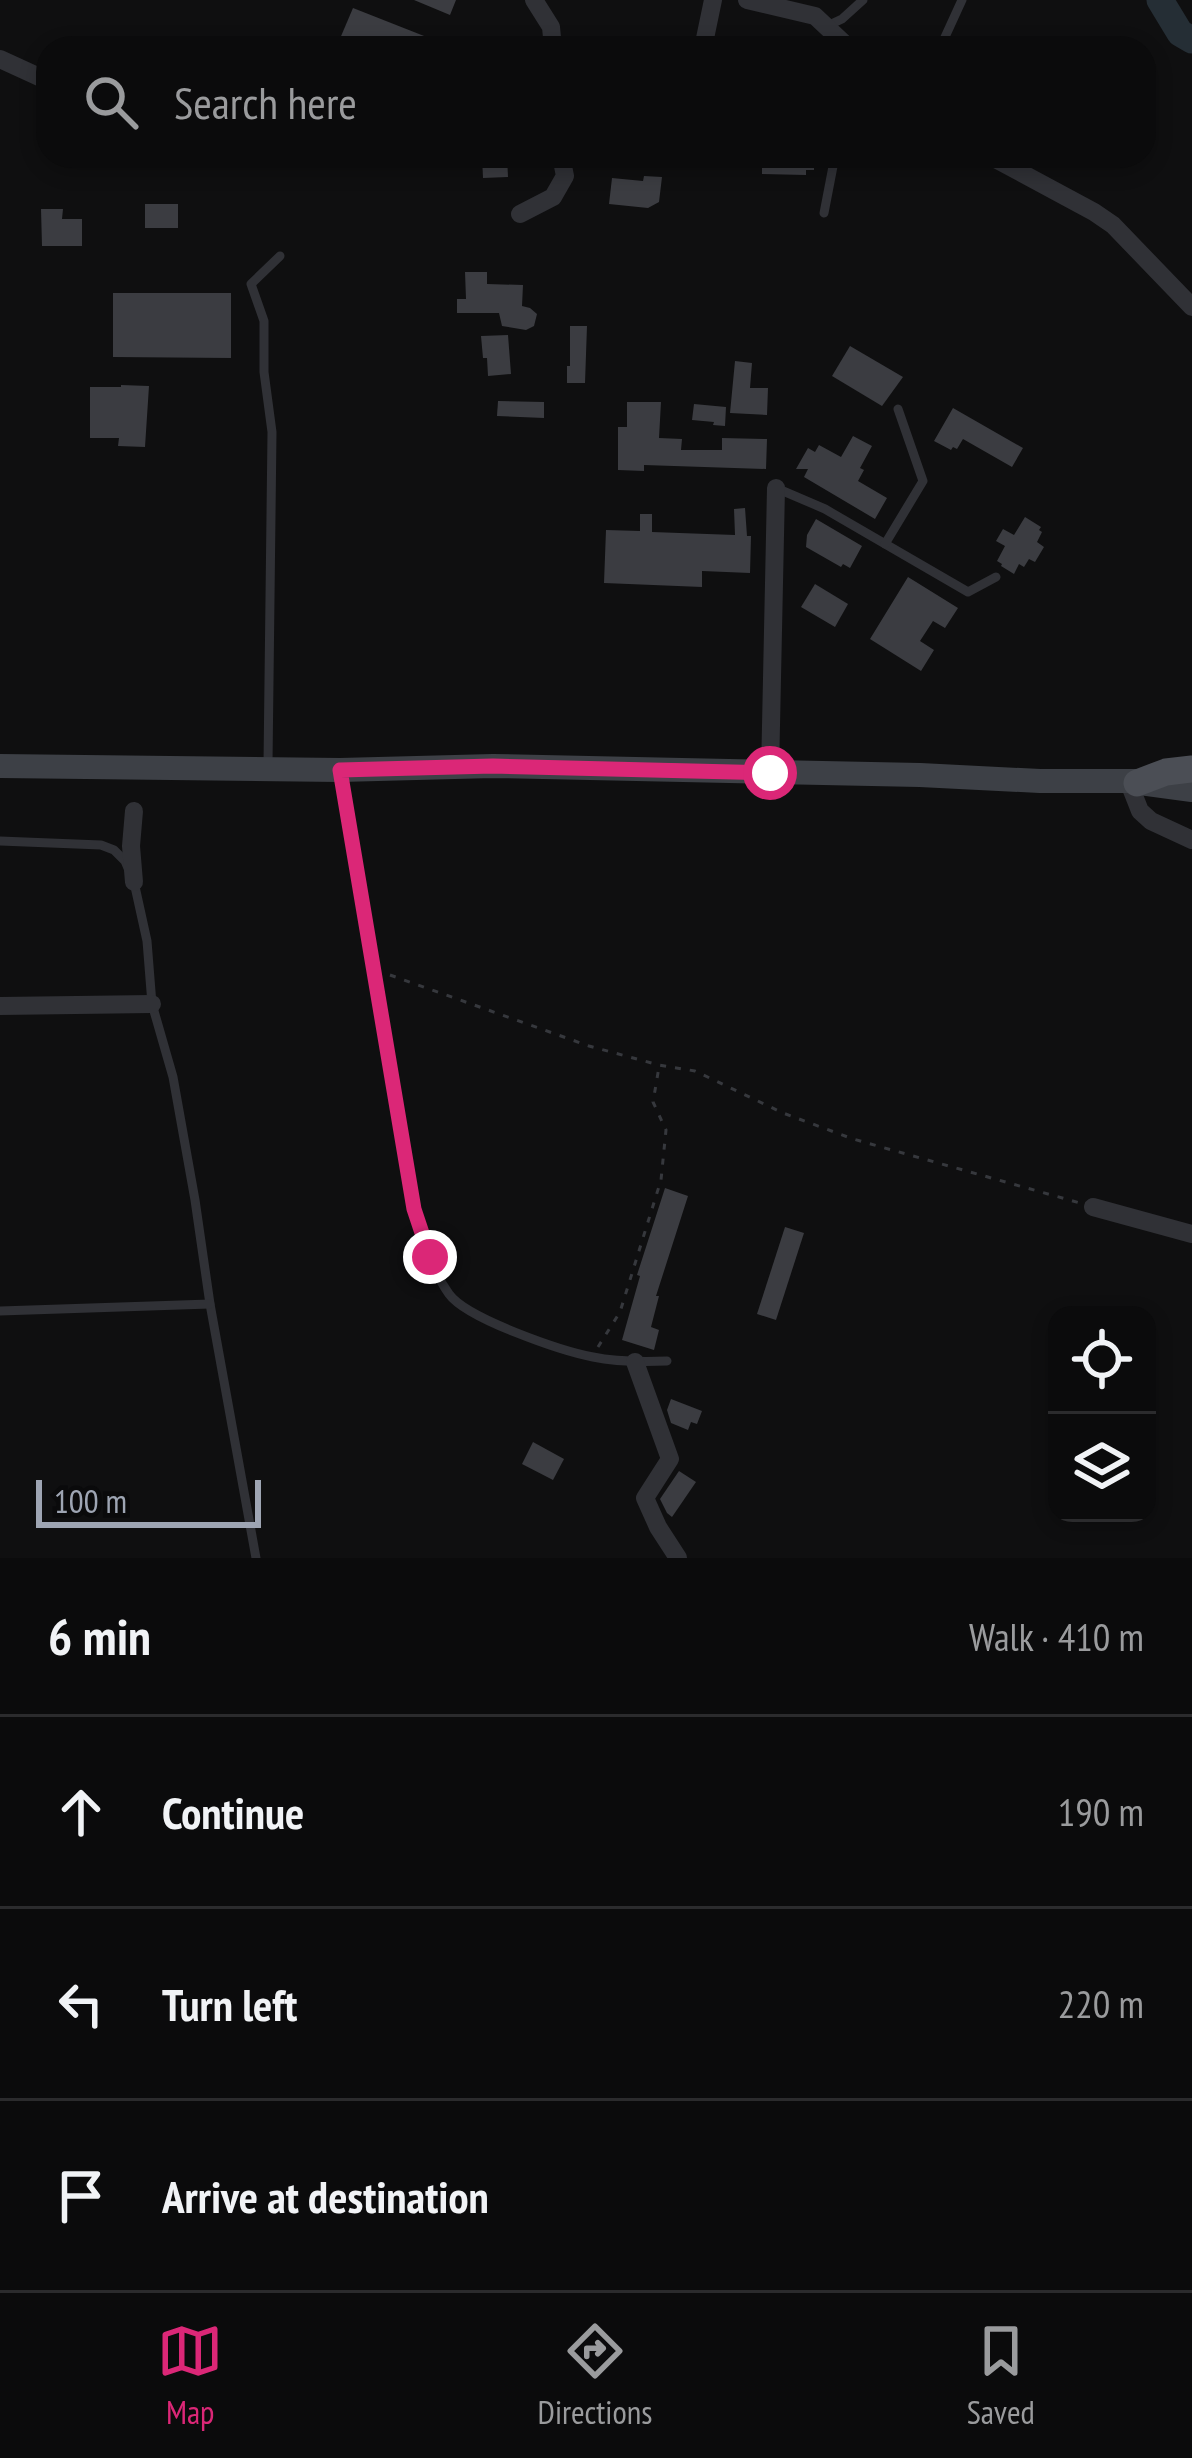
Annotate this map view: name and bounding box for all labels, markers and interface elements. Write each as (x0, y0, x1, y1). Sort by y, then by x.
search box (36, 36, 1156, 168)
icon: search (78, 69, 144, 135)
text: Search here (174, 73, 357, 131)
route start (743, 746, 797, 800)
route end (403, 1230, 457, 1284)
map controls (1048, 1306, 1156, 1522)
button: locate (1048, 1306, 1156, 1414)
button: layers (1048, 1414, 1156, 1522)
scale bar (36, 1474, 261, 1527)
text: 100 m (54, 1479, 127, 1522)
text: 6 min (48, 1603, 151, 1669)
text: Walk · 410 m (969, 1611, 1144, 1662)
icon: ahead (48, 1779, 114, 1845)
text: Continue (162, 1783, 304, 1841)
text: 190 m (1058, 1786, 1144, 1837)
icon: left (48, 1971, 114, 2037)
text: Turn left (162, 1975, 297, 2033)
text: 220 m (1058, 1978, 1144, 2029)
icon: arrive (48, 2163, 114, 2229)
text: Arrive at destination (162, 2167, 489, 2225)
tab: Map (157, 2318, 223, 2433)
tab: Directions (538, 2318, 652, 2433)
tab: Saved (967, 2318, 1035, 2433)

